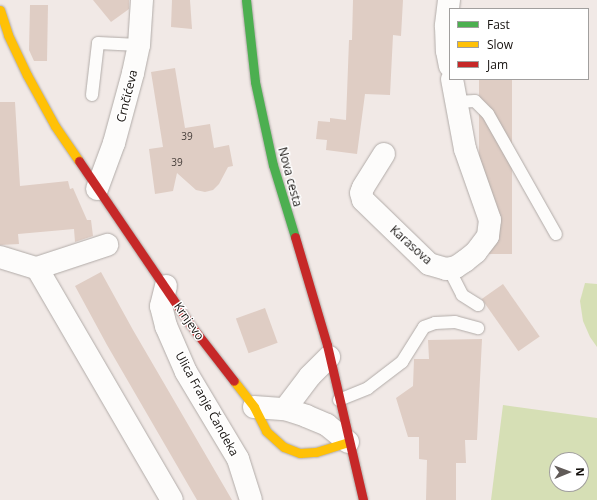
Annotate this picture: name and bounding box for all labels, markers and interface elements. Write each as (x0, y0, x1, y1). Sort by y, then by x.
legend (449, 8, 589, 80)
text: Fast (487, 16, 510, 33)
text: Slow (487, 36, 513, 53)
text: Jam (487, 56, 508, 73)
street label: Crnčićeva (114, 68, 140, 124)
house number: 39 (181, 131, 193, 143)
street label: Nova cesta (275, 146, 305, 208)
house number: 39 (171, 157, 183, 169)
street label: Karasova (387, 223, 435, 267)
street label: Krnjevo (171, 299, 207, 343)
street label: Ulica Franje Čandeka (172, 349, 242, 459)
north arrow (549, 452, 589, 492)
text: N (573, 467, 588, 476)

